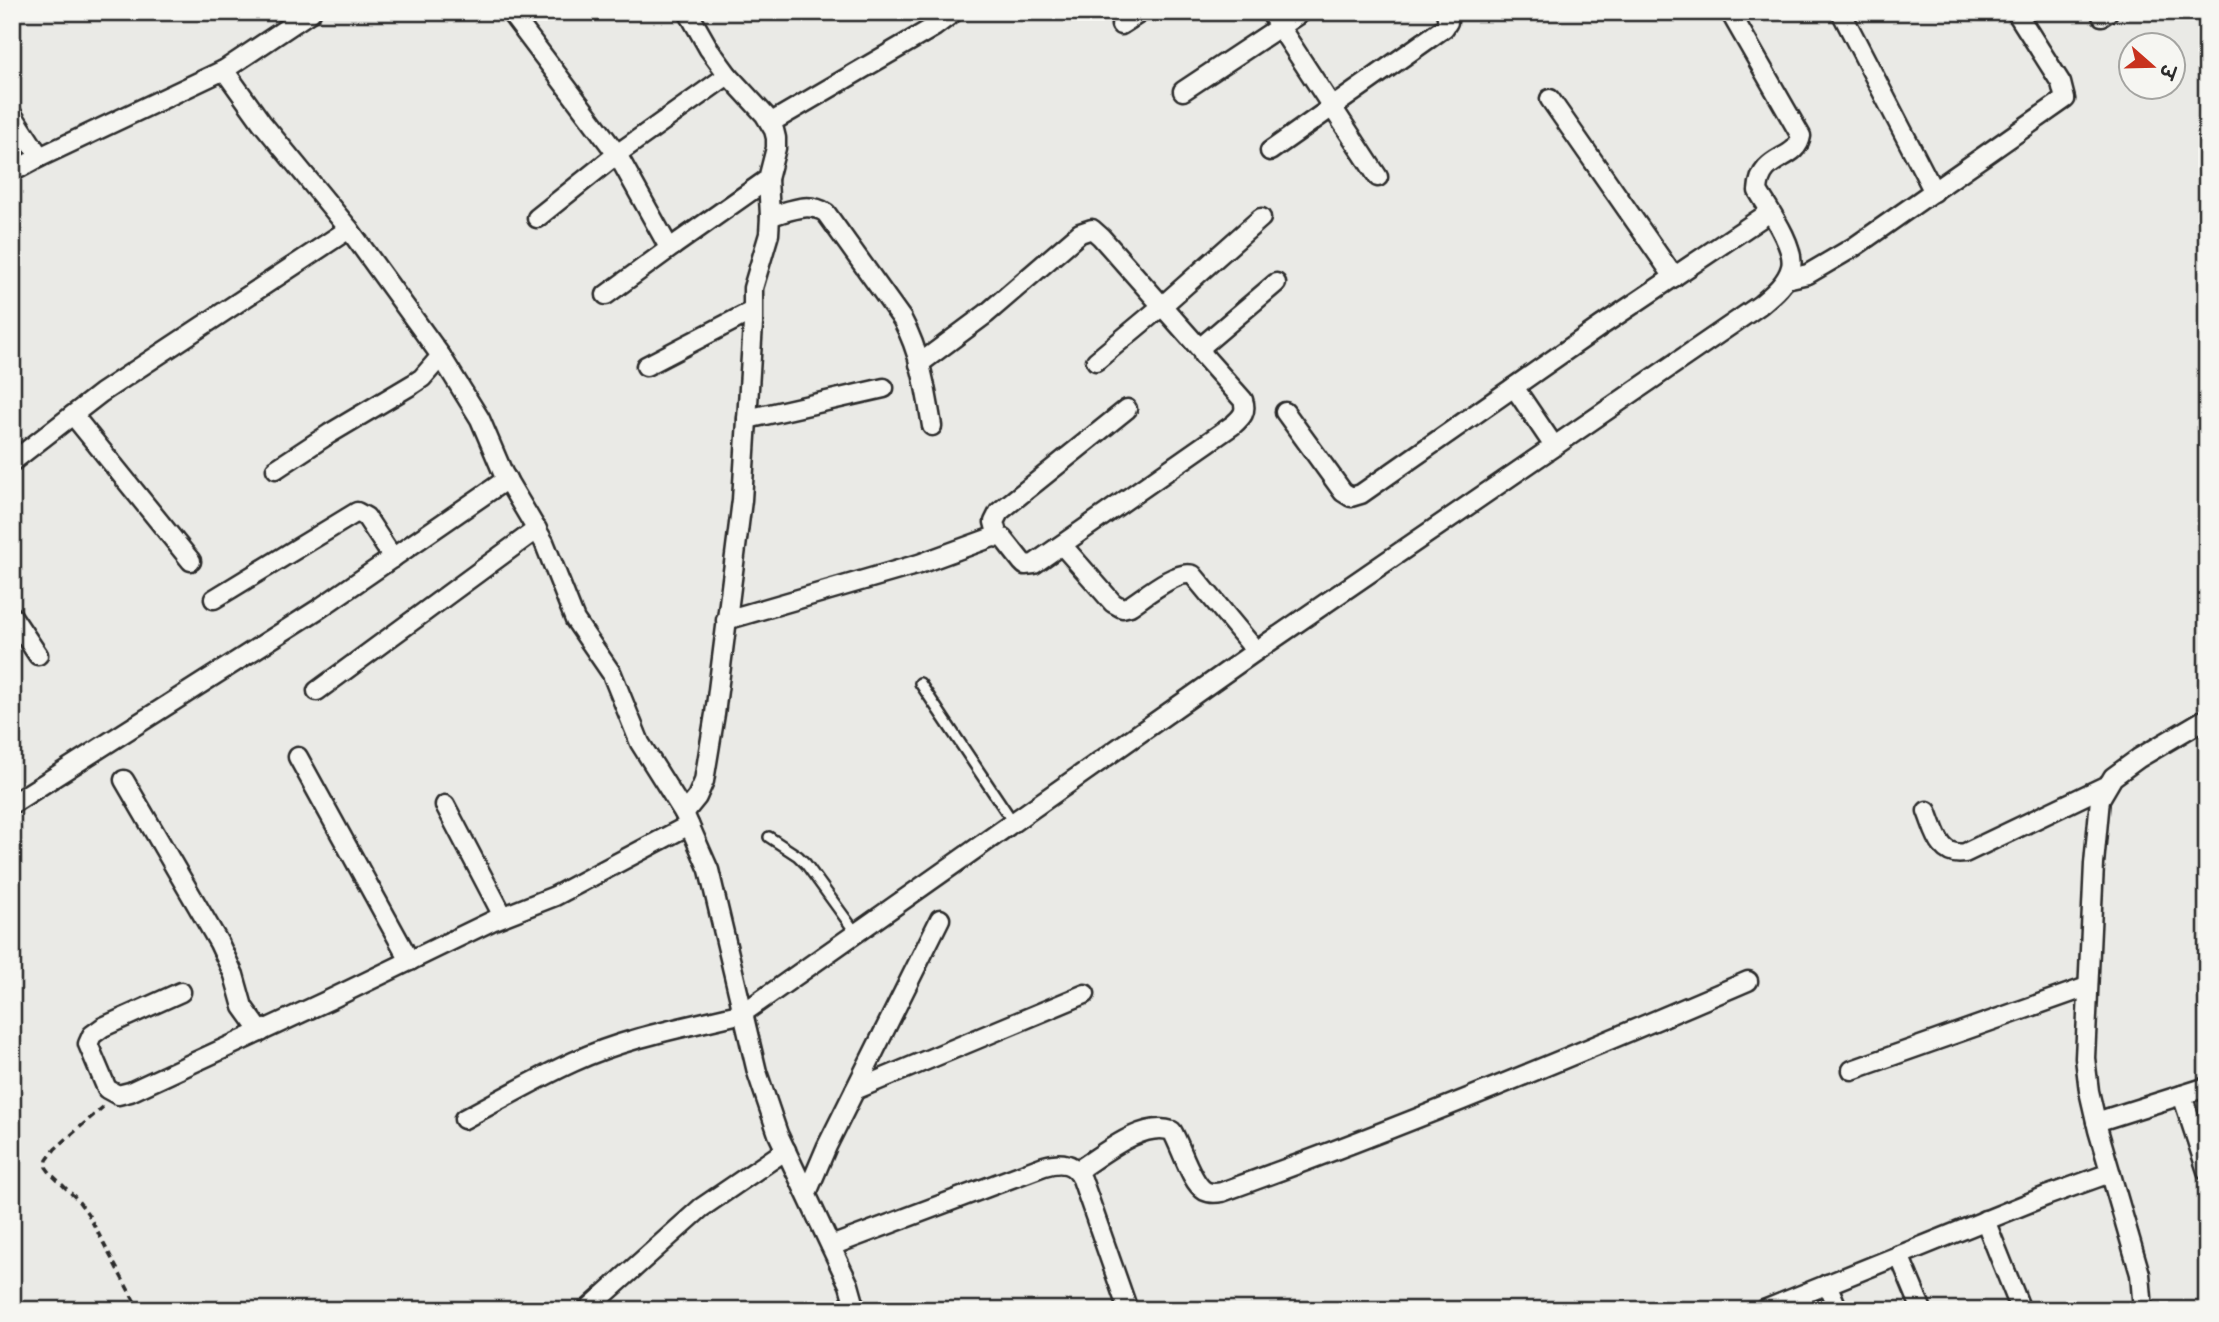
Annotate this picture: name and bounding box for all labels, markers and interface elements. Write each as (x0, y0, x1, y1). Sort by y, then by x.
north arrow (2118, 32, 2188, 102)
text: उ (2152, 59, 2181, 84)

